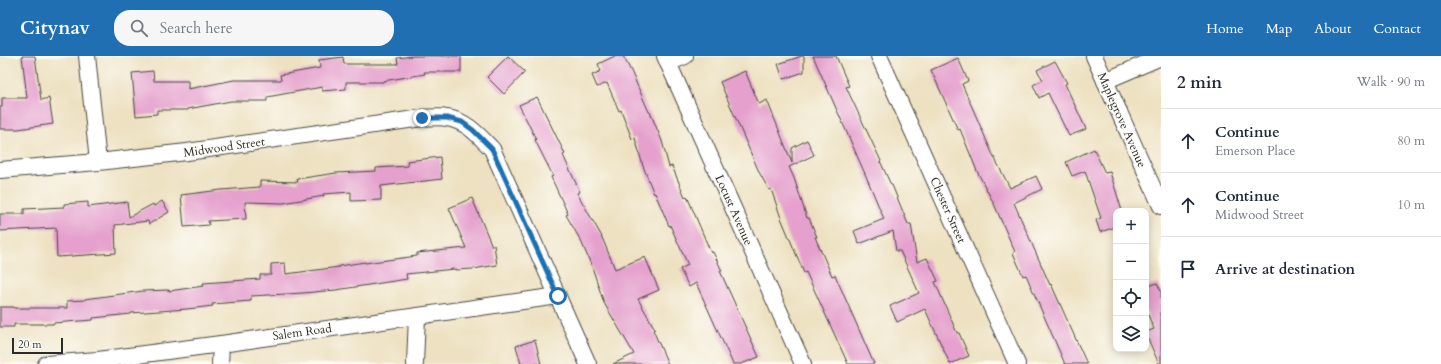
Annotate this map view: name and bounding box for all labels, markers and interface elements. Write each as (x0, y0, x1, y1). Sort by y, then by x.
search box (114, 10, 394, 46)
text: Citynav (20, 15, 90, 41)
icon: search (128, 17, 150, 39)
text: Search here (160, 18, 233, 38)
text: Home (1206, 19, 1244, 38)
text: Map (1266, 19, 1292, 38)
text: About (1314, 19, 1351, 38)
text: Contact (1373, 19, 1421, 38)
street label: Maplegrove Avenue (1094, 70, 1150, 170)
text: 2 min (1177, 71, 1222, 94)
text: Walk · 90 m (1357, 73, 1425, 91)
route end (413, 109, 431, 127)
text: Continue (1215, 122, 1280, 142)
icon: ahead (1177, 130, 1199, 152)
text: 80 m (1397, 132, 1425, 150)
street label: Midwood Street (182, 133, 266, 161)
text: Emerson Place (1215, 142, 1295, 160)
street label: Locust Avenue (711, 172, 757, 248)
street label: Chester Street (926, 174, 970, 246)
text: Continue (1215, 186, 1280, 206)
icon: ahead (1177, 194, 1199, 216)
text: 10 m (1397, 196, 1425, 214)
text: Midwood Street (1215, 206, 1304, 224)
map controls (1113, 208, 1149, 352)
button: + (1113, 208, 1149, 244)
button: − (1113, 244, 1149, 280)
icon: arrive (1177, 258, 1199, 280)
text: Arrive at destination (1215, 259, 1355, 279)
button: locate (1113, 280, 1149, 316)
route start (549, 287, 567, 305)
button: layers (1113, 316, 1149, 352)
street label: Salem Road (271, 320, 333, 344)
scale bar (12, 336, 63, 355)
text: 20 m (18, 337, 42, 352)

